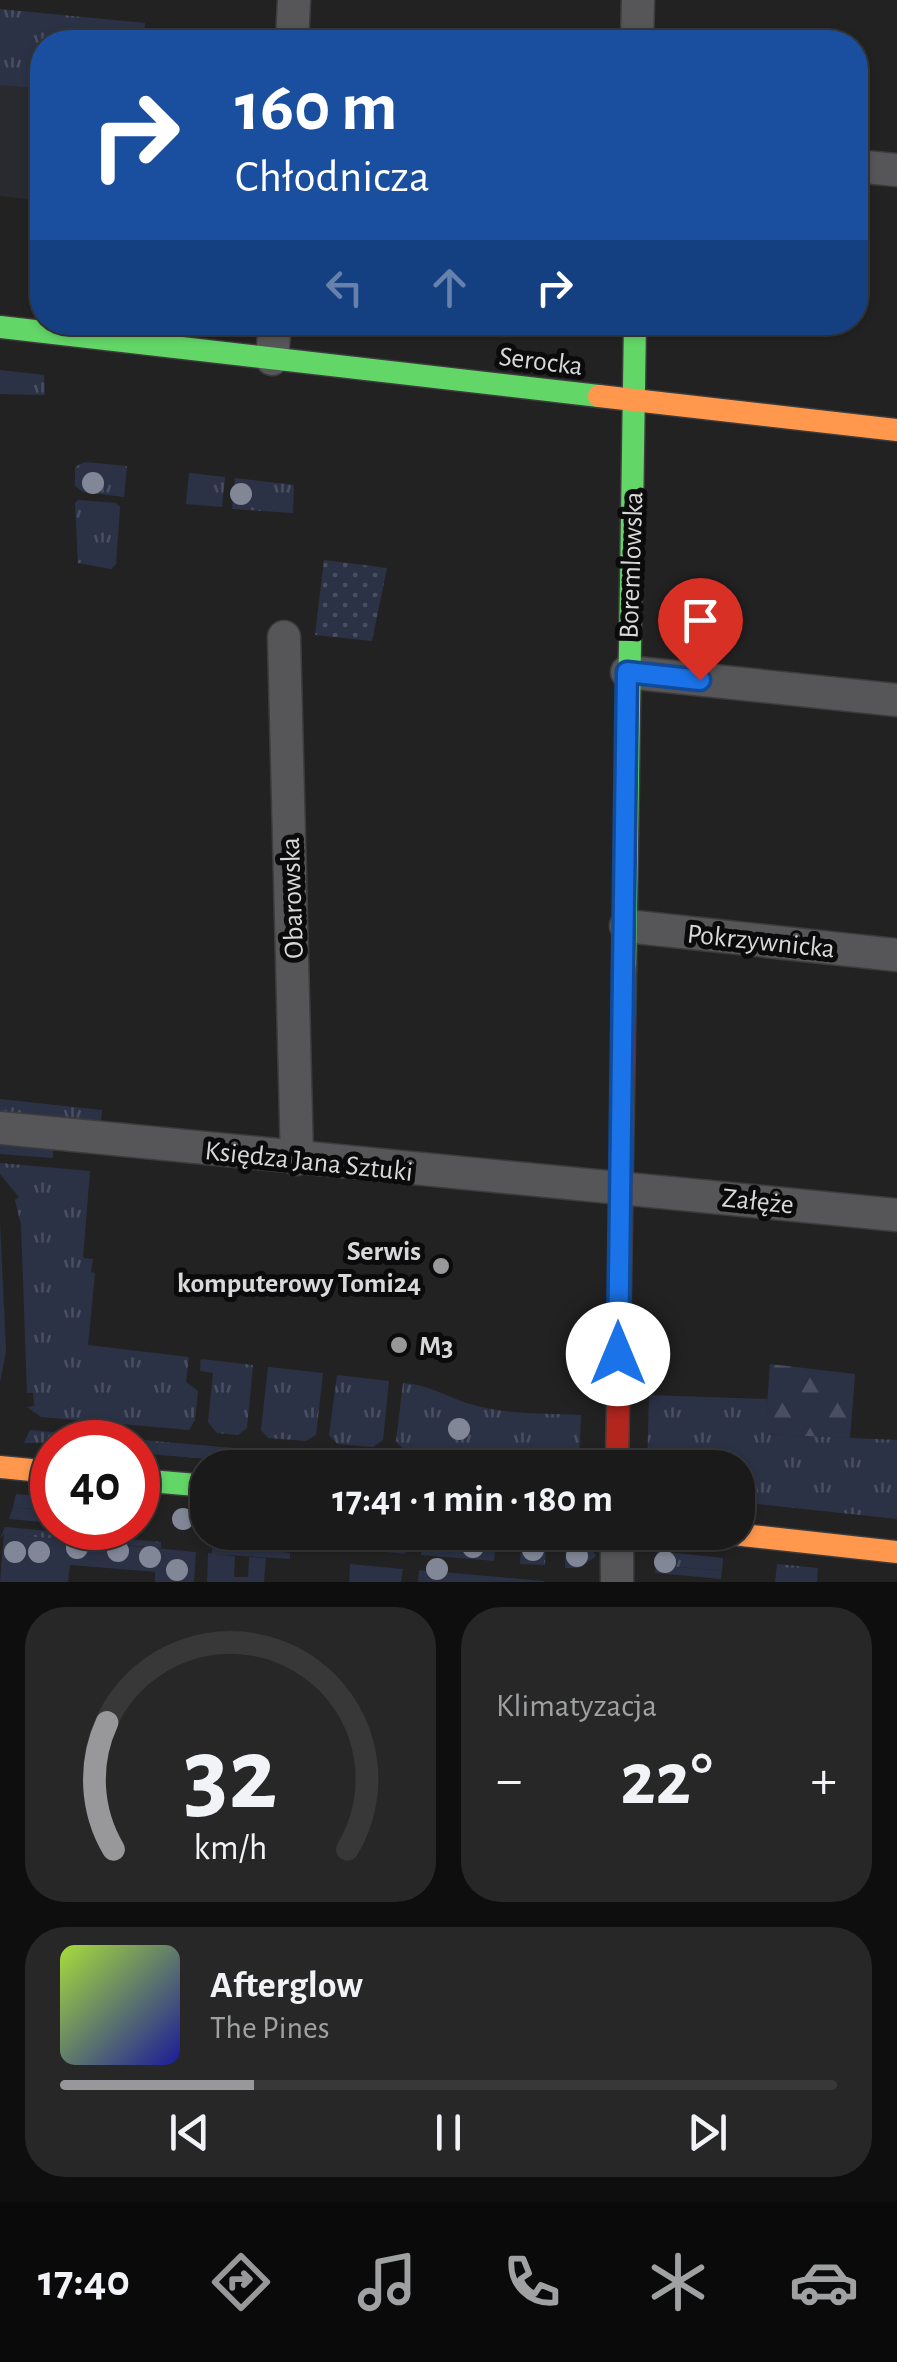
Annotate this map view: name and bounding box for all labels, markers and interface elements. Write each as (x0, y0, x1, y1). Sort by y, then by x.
icon: right (70, 70, 200, 200)
text: 160 m (235, 73, 398, 143)
text: Chłodnicza (235, 155, 430, 200)
icon: left (317, 260, 372, 315)
icon: ahead (422, 260, 477, 315)
icon: right (527, 260, 582, 315)
street label: Serocka (497, 343, 584, 381)
street label: Boremlowska (615, 491, 649, 639)
pin (658, 578, 743, 681)
icon: arrive (673, 593, 728, 648)
street label: Obarowska (277, 837, 309, 959)
street label: Pokrzywnicka (685, 920, 836, 964)
street label: Księdza Jana Sztuki (203, 1137, 414, 1187)
street label: Załęże (721, 1184, 795, 1220)
place label: Serwis komputerowy Tomi24 (177, 1238, 421, 1298)
marker: Serwis komputerowy Tomi24 (430, 1255, 452, 1277)
position arrow (566, 1302, 670, 1406)
place label: M3 (419, 1333, 453, 1361)
marker: M3 (388, 1334, 410, 1356)
speed limit sign: 40 (30, 1420, 160, 1550)
text: 17:41 · 1 min · 180 m (332, 1481, 613, 1519)
text: Klimatyzacja (496, 1690, 657, 1722)
text: 32 (184, 1724, 277, 1828)
text: 22° (620, 1743, 713, 1818)
text: − (496, 1753, 522, 1808)
text: + (811, 1753, 837, 1808)
text: km/h (194, 1830, 267, 1866)
text: Afterglow (210, 1967, 363, 2005)
text: The Pines (210, 2012, 330, 2044)
icon: previous (162, 2105, 217, 2160)
icon: pause (421, 2105, 476, 2160)
icon: next (680, 2105, 735, 2160)
icon: directions (206, 2247, 276, 2317)
icon: music (352, 2247, 422, 2317)
icon: phone (497, 2247, 567, 2317)
icon: climate (643, 2247, 713, 2317)
icon: car (789, 2247, 859, 2317)
text: 17:40 (38, 2259, 130, 2304)

